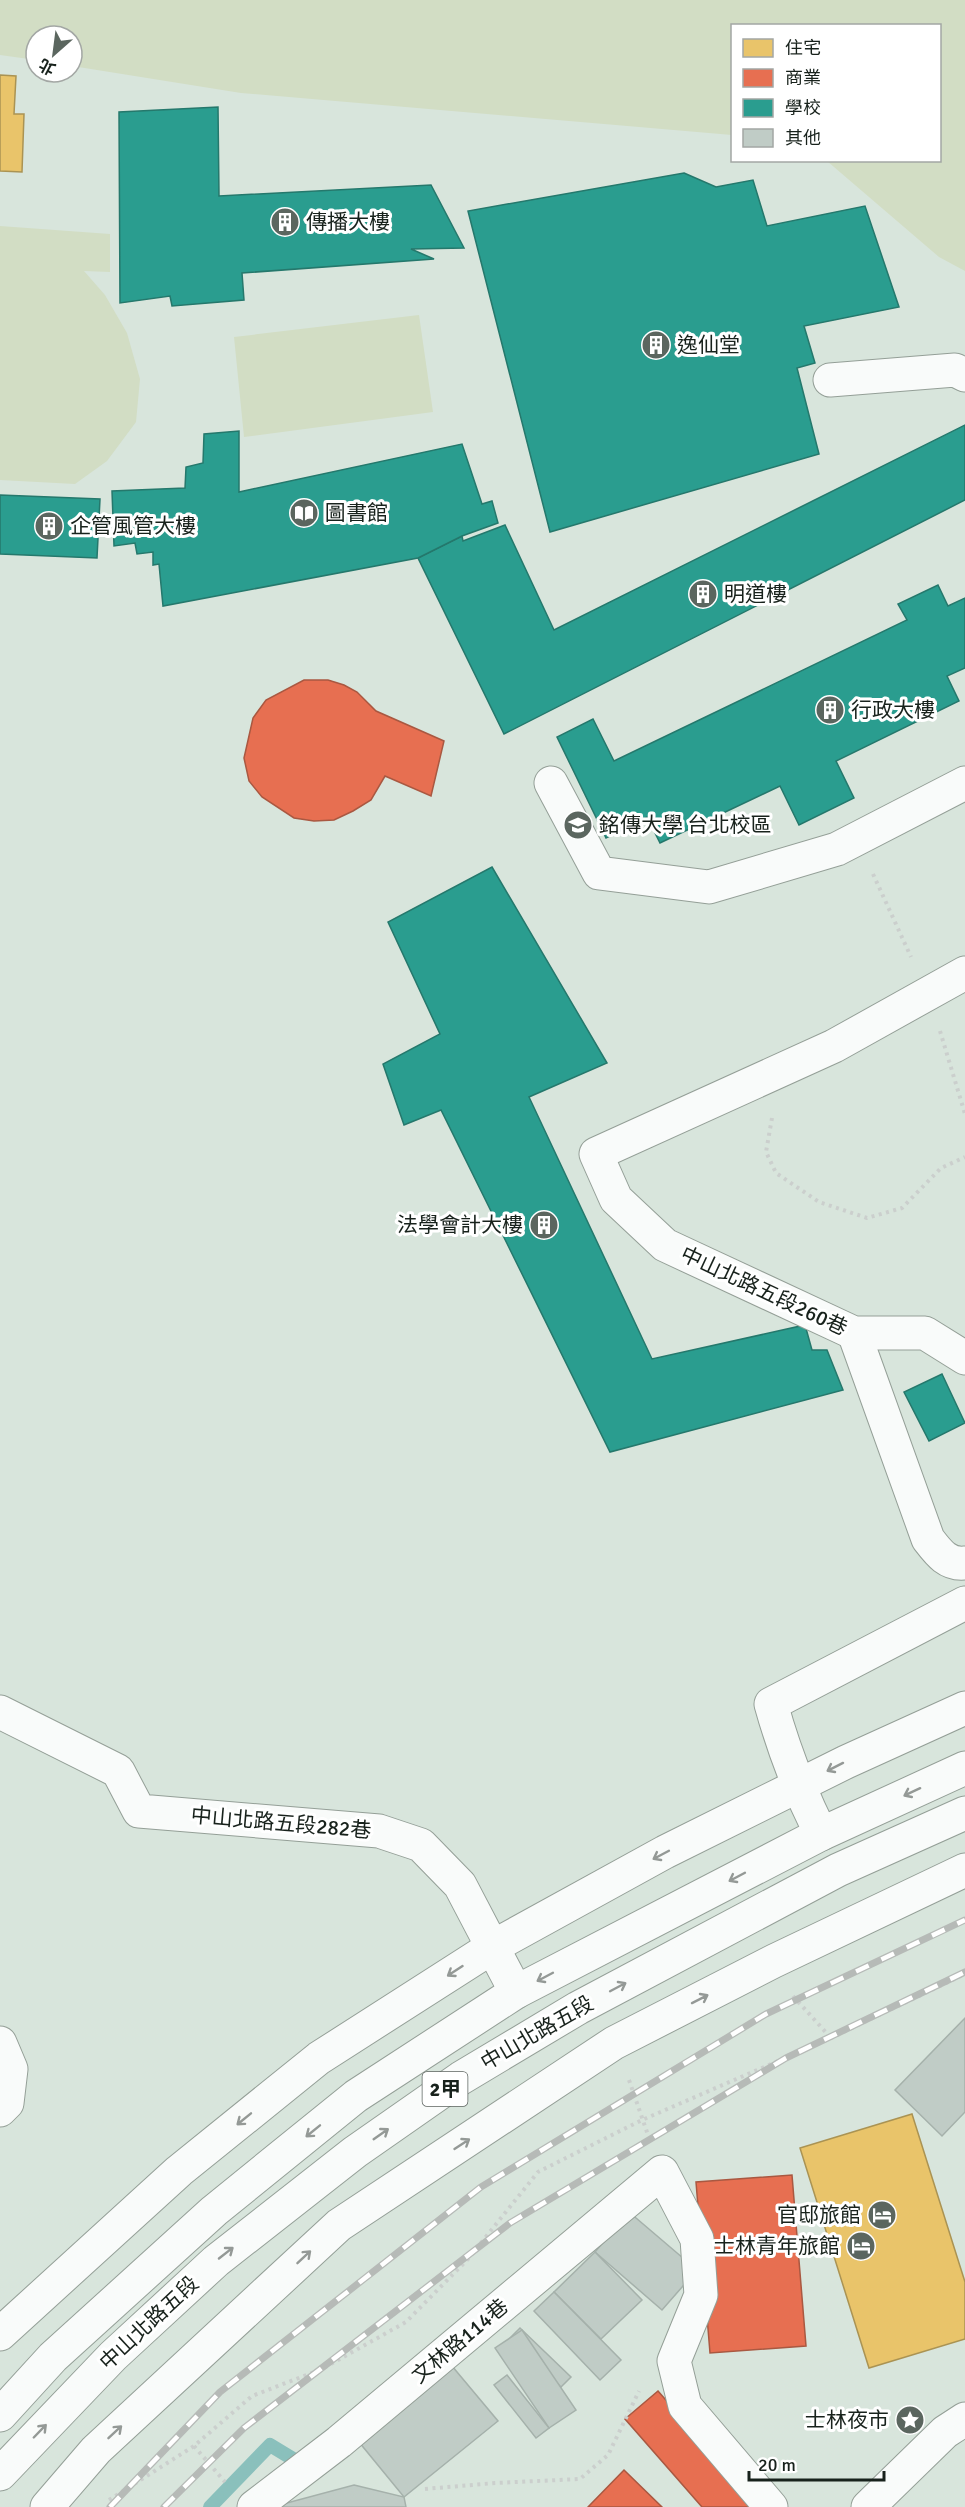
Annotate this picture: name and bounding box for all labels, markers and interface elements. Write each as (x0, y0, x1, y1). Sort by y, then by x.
north arrow (24, 24, 84, 84)
legend (731, 24, 941, 162)
text: 住宅 (785, 37, 821, 59)
text: 北 (36, 54, 59, 79)
text: 商業 (785, 67, 821, 89)
text: 學校 (785, 97, 821, 119)
text: 其他 (785, 127, 821, 149)
building icon: 傳播大樓 (269, 206, 301, 238)
place label: 傳播大樓 (306, 209, 390, 235)
building icon: 逸仙堂 (640, 329, 672, 361)
place label: 逸仙堂 (677, 332, 740, 358)
library icon: 圖書館 (288, 497, 320, 529)
place label: 圖書館 (325, 500, 388, 526)
building icon: 企管風管大樓 (33, 510, 65, 542)
place label: 企管風管大樓 (70, 513, 196, 539)
building icon: 明道樓 (687, 578, 719, 610)
place label: 明道樓 (724, 581, 787, 607)
building icon: 行政大樓 (814, 694, 846, 726)
place label: 行政大樓 (851, 697, 935, 723)
school or university icon: 銘傳大學 台北校區 (562, 809, 594, 841)
place label: 銘傳大學 台北校區 (599, 812, 772, 838)
building icon: 法學會計大樓 (528, 1209, 560, 1241)
place label: 法學會計大樓 (397, 1212, 523, 1238)
street label: 中山北路五段260巷 (676, 1241, 852, 1341)
one-way arrow (827, 1762, 845, 1773)
one-way arrow (903, 1787, 921, 1799)
street label: 中山北路五段282巷 (190, 1802, 372, 1844)
one-way arrow (653, 1850, 671, 1861)
one-way arrow (728, 1872, 746, 1884)
one-way arrow (447, 1965, 464, 1977)
one-way arrow (537, 1971, 554, 1983)
one-way arrow (608, 1981, 626, 1992)
street label: 中山北路五段 (476, 1990, 598, 2076)
one-way arrow (691, 1993, 708, 2005)
road number: 2甲 (422, 2072, 468, 2106)
one-way arrow (236, 2112, 252, 2125)
one-way arrow (305, 2125, 321, 2138)
one-way arrow (372, 2128, 389, 2140)
one-way arrow (453, 2137, 470, 2149)
hotel icon: 官邸旅館 (866, 2199, 898, 2231)
place label: 官邸旅館 (777, 2202, 861, 2228)
hotel icon: 士林青年旅館 (845, 2230, 877, 2262)
place label: 士林青年旅館 (714, 2233, 840, 2259)
one-way arrow (218, 2246, 234, 2259)
one-way arrow (296, 2250, 311, 2264)
street label: 中山北路五段 (94, 2271, 204, 2375)
street label: 文林路114巷 (406, 2293, 514, 2389)
place icon: 士林夜市 (894, 2404, 926, 2436)
place label: 士林夜市 (805, 2407, 889, 2433)
one-way arrow (33, 2424, 48, 2439)
one-way arrow (107, 2425, 122, 2440)
scale bar (749, 2444, 884, 2482)
text: 20 m (758, 2454, 796, 2476)

